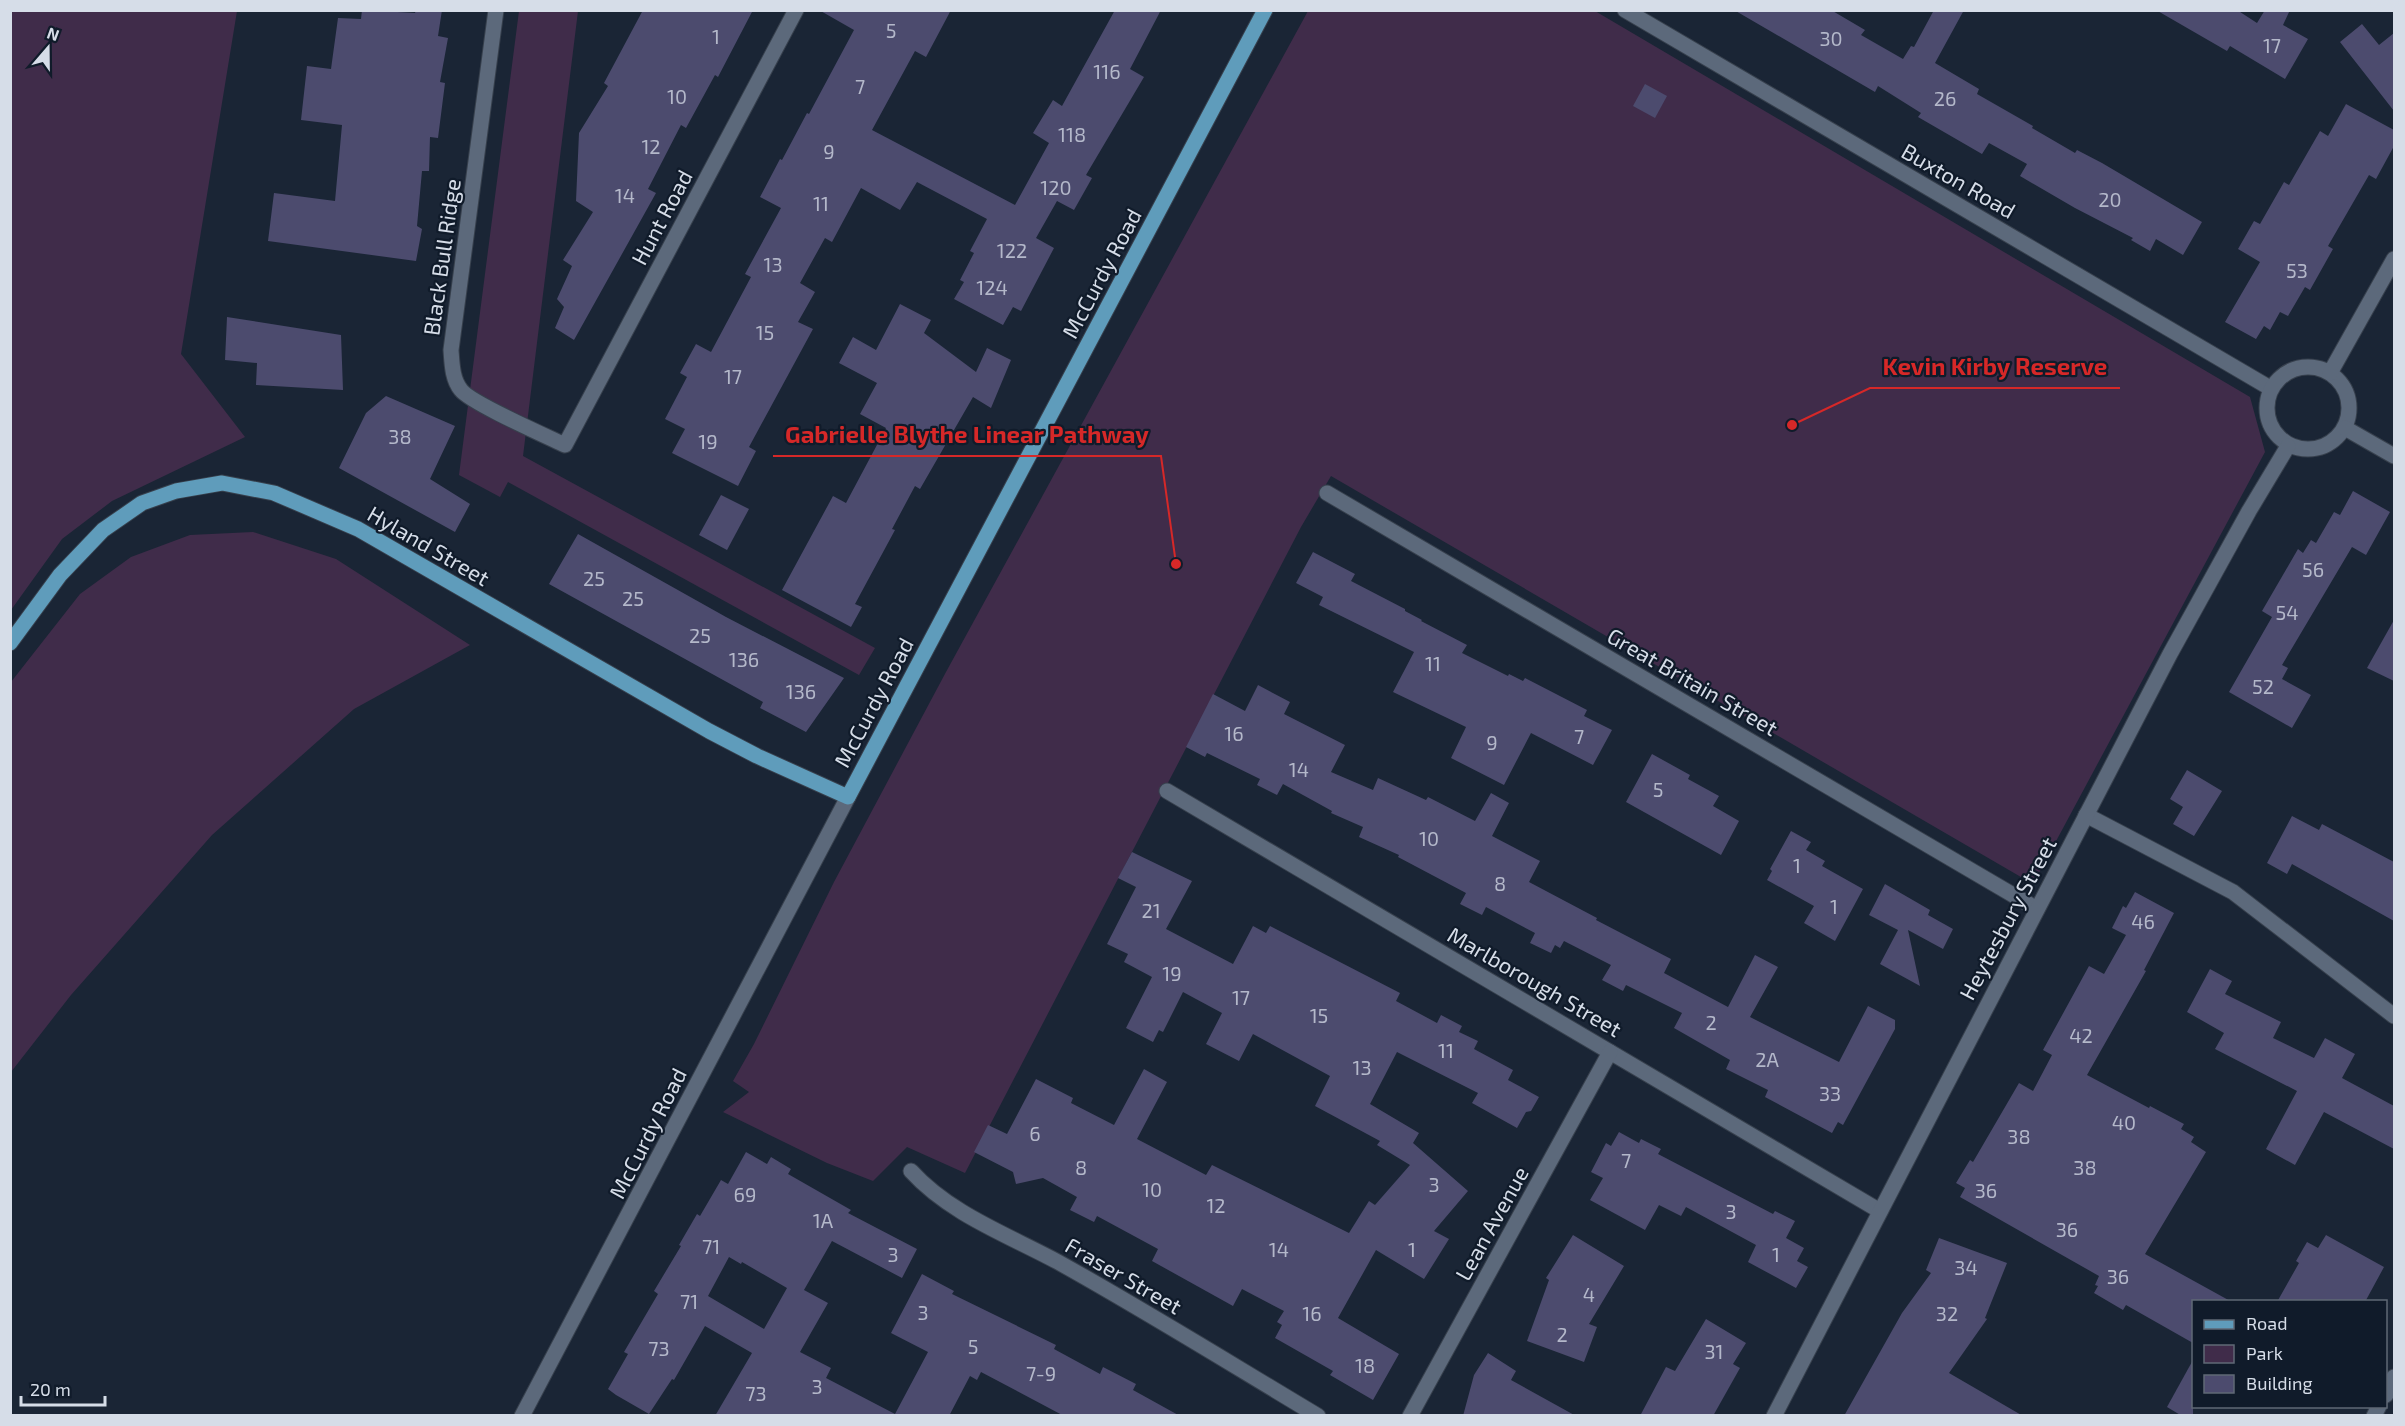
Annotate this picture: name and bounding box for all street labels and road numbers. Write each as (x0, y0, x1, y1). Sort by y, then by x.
street label: Buxton Road (1897, 137, 2021, 223)
street label: Hunt Road (625, 165, 697, 269)
street label: Black Bull Ridge (417, 177, 465, 337)
street label: McCurdy Road (1056, 204, 1146, 342)
street label: Hyland Street (363, 500, 495, 590)
street label: Great Britain Street (1603, 622, 1783, 740)
street label: McCurdy Road (828, 633, 918, 771)
street label: Heytesbury Street (1953, 832, 2061, 1004)
street label: Marlborough Street (1443, 921, 1627, 1041)
street label: McCurdy Road (603, 1063, 691, 1203)
street label: Lean Avenue (1449, 1162, 1533, 1284)
street label: Fraser Street (1061, 1231, 1187, 1319)

